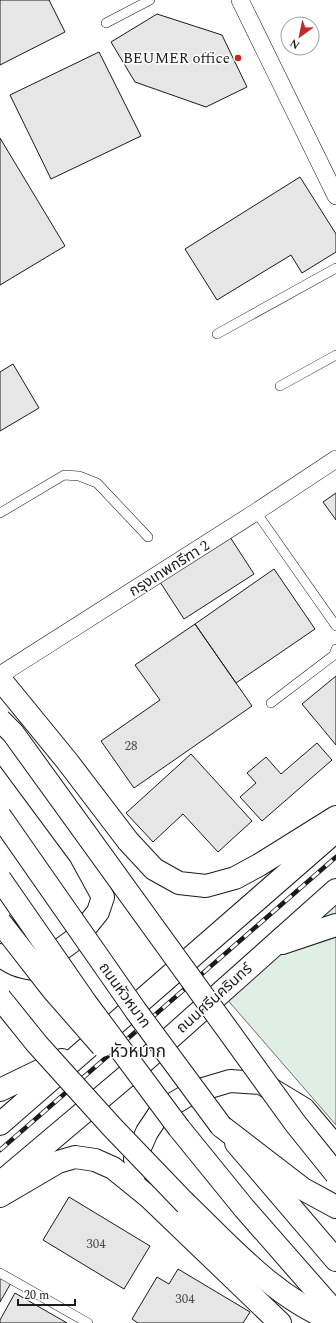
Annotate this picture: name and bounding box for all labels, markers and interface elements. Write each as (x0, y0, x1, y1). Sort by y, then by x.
north arrow (280, 16, 320, 56)
text: N (286, 34, 303, 54)
place label: BEUMER office (123, 47, 230, 70)
marker: BEUMER office (233, 53, 243, 63)
street label: กรุงเทพกรีฑา 2 (124, 534, 214, 602)
house number: 28 (125, 736, 138, 756)
street label: ถนนศรีนครินทร์ (171, 957, 258, 1039)
street label: ถนนหัวหมาก (93, 958, 156, 1033)
district label: หัวหมาก (110, 1039, 166, 1065)
house number: 304 (86, 1234, 106, 1254)
scale bar (18, 1281, 75, 1307)
text: 20 m (24, 1286, 49, 1305)
house number: 304 (175, 1289, 195, 1309)

